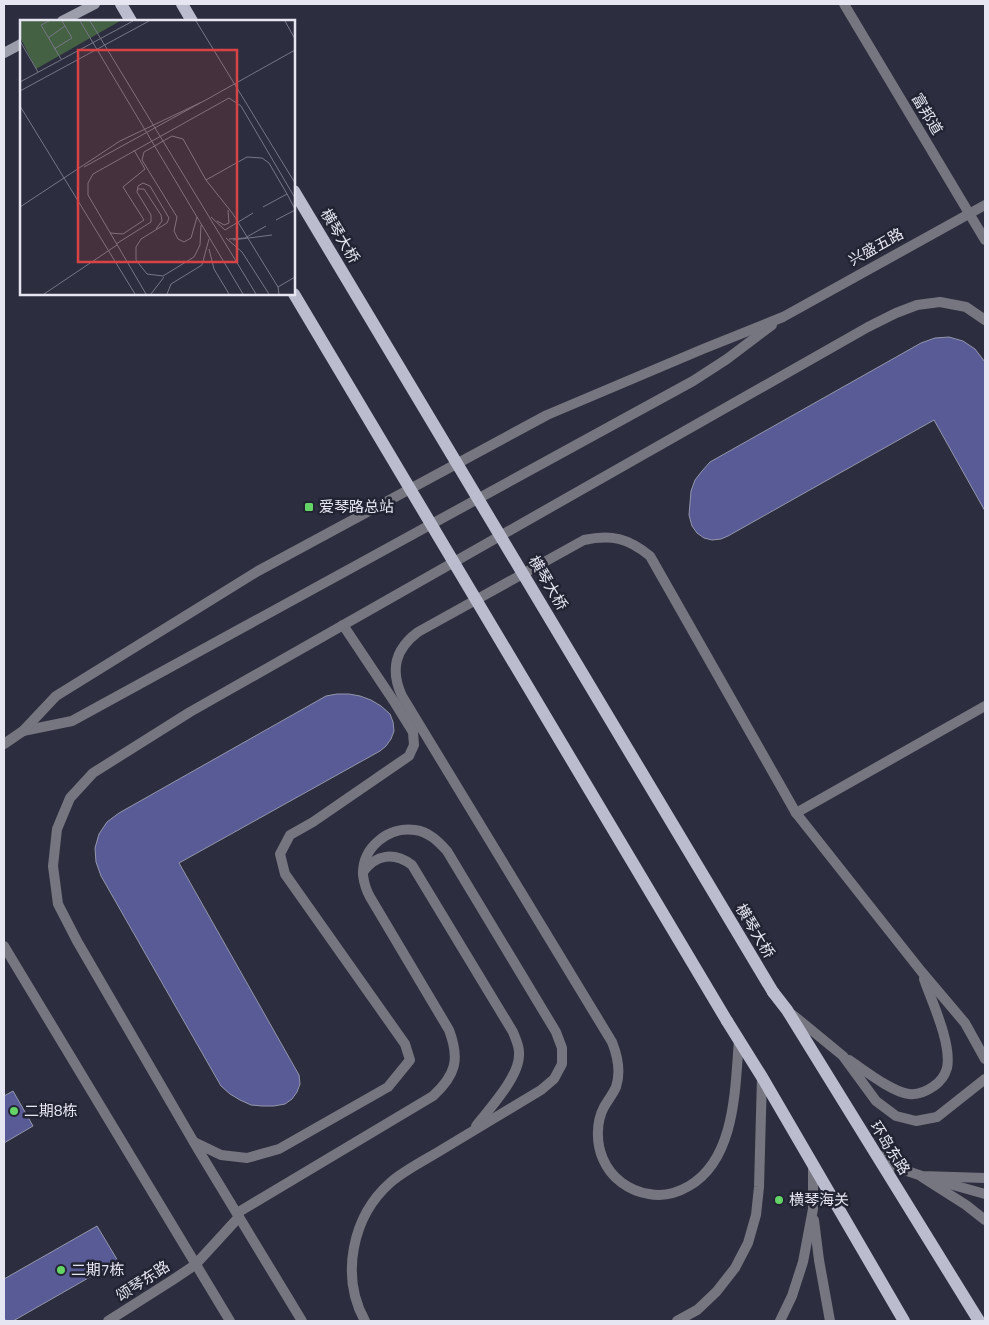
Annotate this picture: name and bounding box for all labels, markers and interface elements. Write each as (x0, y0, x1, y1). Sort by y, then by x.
inset map (20, 20, 295, 295)
street label: 富邦道 (906, 89, 949, 139)
street label: 横琴大桥 (315, 204, 366, 267)
street label: 兴盛五路 (844, 222, 908, 271)
place label: 爱琴路总站 (319, 495, 394, 518)
marker: 爱琴路总站 (303, 501, 315, 513)
street label: 横琴大桥 (523, 551, 574, 614)
street label: 横琴大桥 (730, 899, 781, 962)
place label: 二期8栋 (24, 1099, 77, 1122)
marker: 二期8栋 (8, 1105, 20, 1117)
street label: 环岛东路 (865, 1116, 916, 1179)
place label: 横琴海关 (789, 1188, 849, 1211)
marker: 横琴海关 (773, 1194, 785, 1206)
street label: 颂琴东路 (111, 1255, 174, 1307)
place label: 二期7栋 (71, 1258, 124, 1281)
marker: 二期7栋 (55, 1264, 67, 1276)

